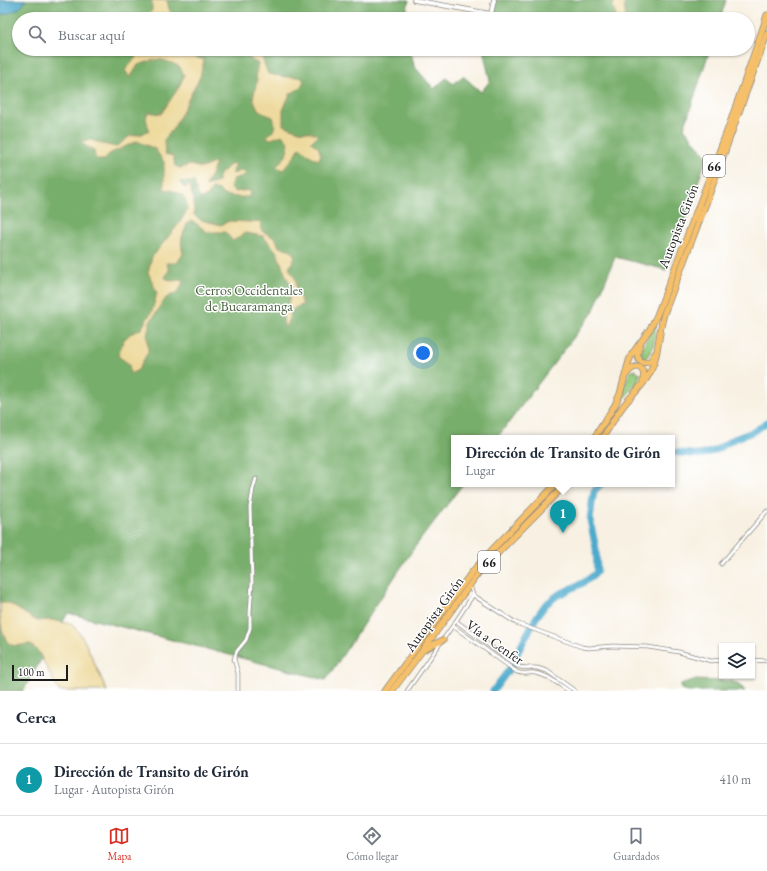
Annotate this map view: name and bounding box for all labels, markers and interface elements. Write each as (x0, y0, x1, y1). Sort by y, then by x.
search box (12, 12, 755, 56)
icon: search (26, 23, 48, 45)
text: Buscar aquí (58, 25, 125, 44)
road number: 66 (703, 155, 725, 177)
street label: Autopista Girón (653, 181, 703, 272)
park label: Cerros Occidentales de Bucaramanga (195, 281, 303, 315)
your location (413, 343, 433, 363)
popup (451, 435, 675, 487)
text: Dirección de Transito de Girón (466, 443, 660, 462)
text: Lugar (466, 462, 495, 479)
pin: 1 (550, 500, 576, 533)
road number: 66 (478, 551, 500, 573)
street label: Autopista Girón (400, 572, 468, 656)
street label: Vía a Cenfer (463, 616, 528, 669)
map controls (719, 643, 755, 679)
button: layers (719, 643, 755, 679)
scale bar (12, 663, 68, 682)
text: 100 m (18, 665, 45, 679)
text: Cerca (16, 706, 56, 728)
text: Dirección de Transito de Girón (54, 762, 249, 781)
text: 1 (26, 771, 32, 788)
text: 410 m (720, 771, 751, 788)
text: Lugar · Autopista Girón (54, 781, 174, 798)
tab: Mapa (107, 825, 131, 863)
tab: Cómo llegar (346, 825, 398, 863)
tab: Guardados (613, 825, 660, 863)

